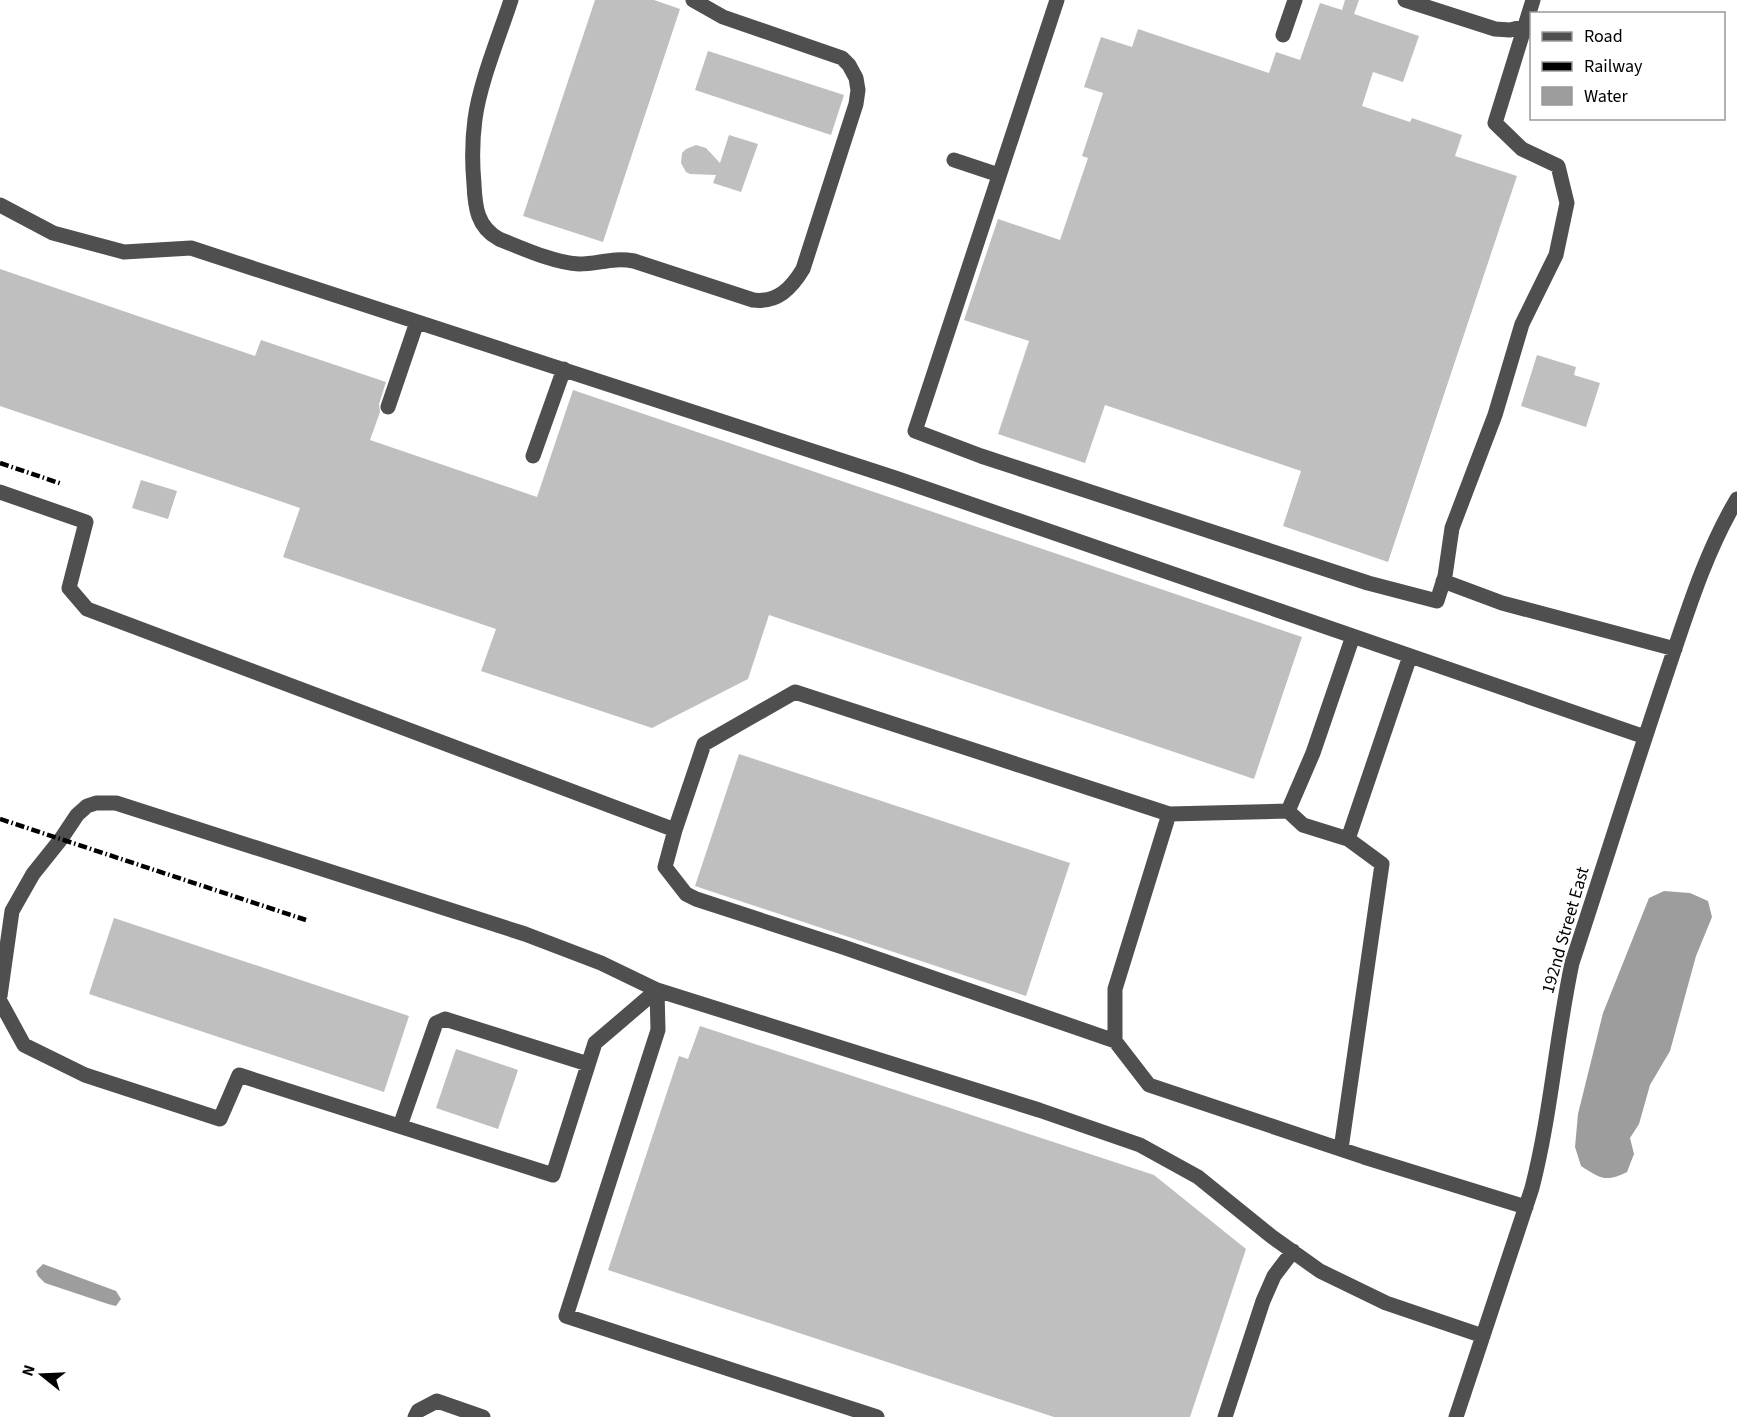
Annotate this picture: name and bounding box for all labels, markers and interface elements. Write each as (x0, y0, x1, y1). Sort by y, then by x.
legend (1530, 12, 1725, 120)
text: Road (1584, 24, 1623, 49)
text: Railway (1584, 54, 1643, 79)
text: Water (1584, 84, 1628, 109)
street label: 192nd Street East (1535, 864, 1596, 996)
north arrow (12, 1345, 72, 1405)
text: N (17, 1362, 41, 1379)

